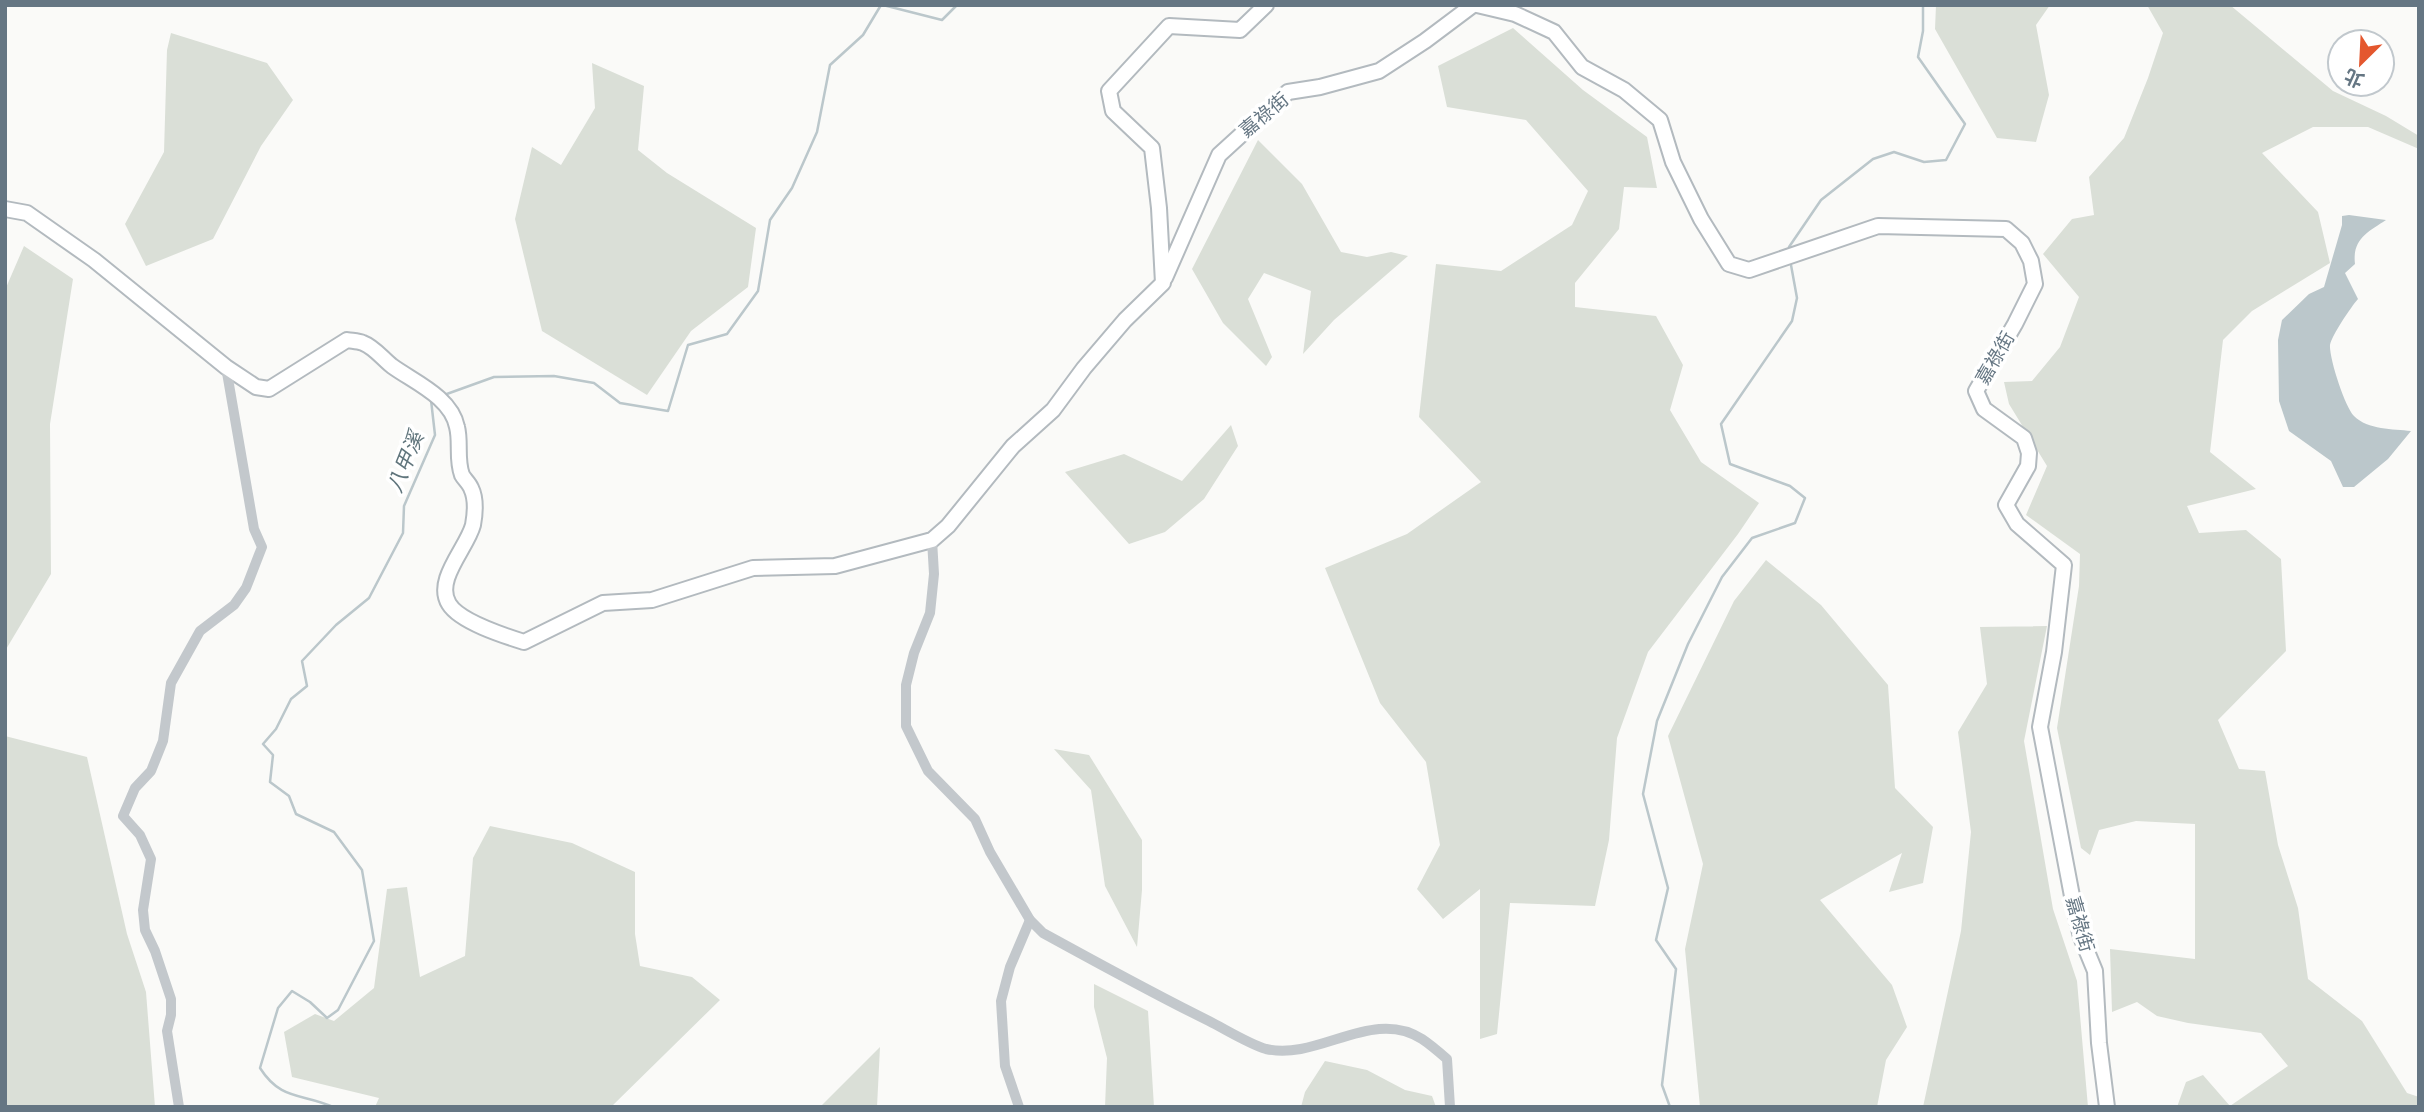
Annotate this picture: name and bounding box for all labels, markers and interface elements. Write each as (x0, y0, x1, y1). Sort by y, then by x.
north arrow (2326, 28, 2396, 98)
text: 北 (2340, 62, 2368, 94)
street label: 嘉祿街 (1233, 86, 1295, 144)
street label: 嘉祿街 (1969, 327, 2021, 389)
water label: 八甲溪 (380, 425, 431, 497)
street label: 嘉祿街 (2059, 893, 2101, 955)

